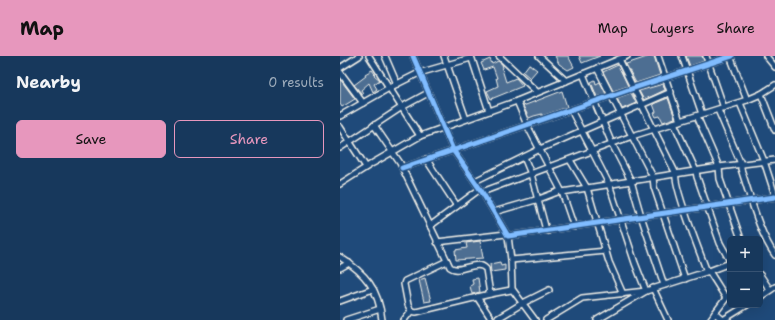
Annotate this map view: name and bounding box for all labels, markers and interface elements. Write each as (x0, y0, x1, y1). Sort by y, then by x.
text: Map (20, 16, 64, 41)
text: Map (598, 19, 628, 37)
text: Layers (650, 19, 694, 37)
text: Share (716, 19, 755, 37)
text: Nearby (16, 71, 81, 93)
text: 0 results (268, 74, 324, 91)
button: Save (16, 120, 166, 158)
button: Share (174, 120, 324, 158)
map controls (727, 236, 763, 308)
button: + (727, 236, 763, 272)
button: − (727, 272, 763, 308)

